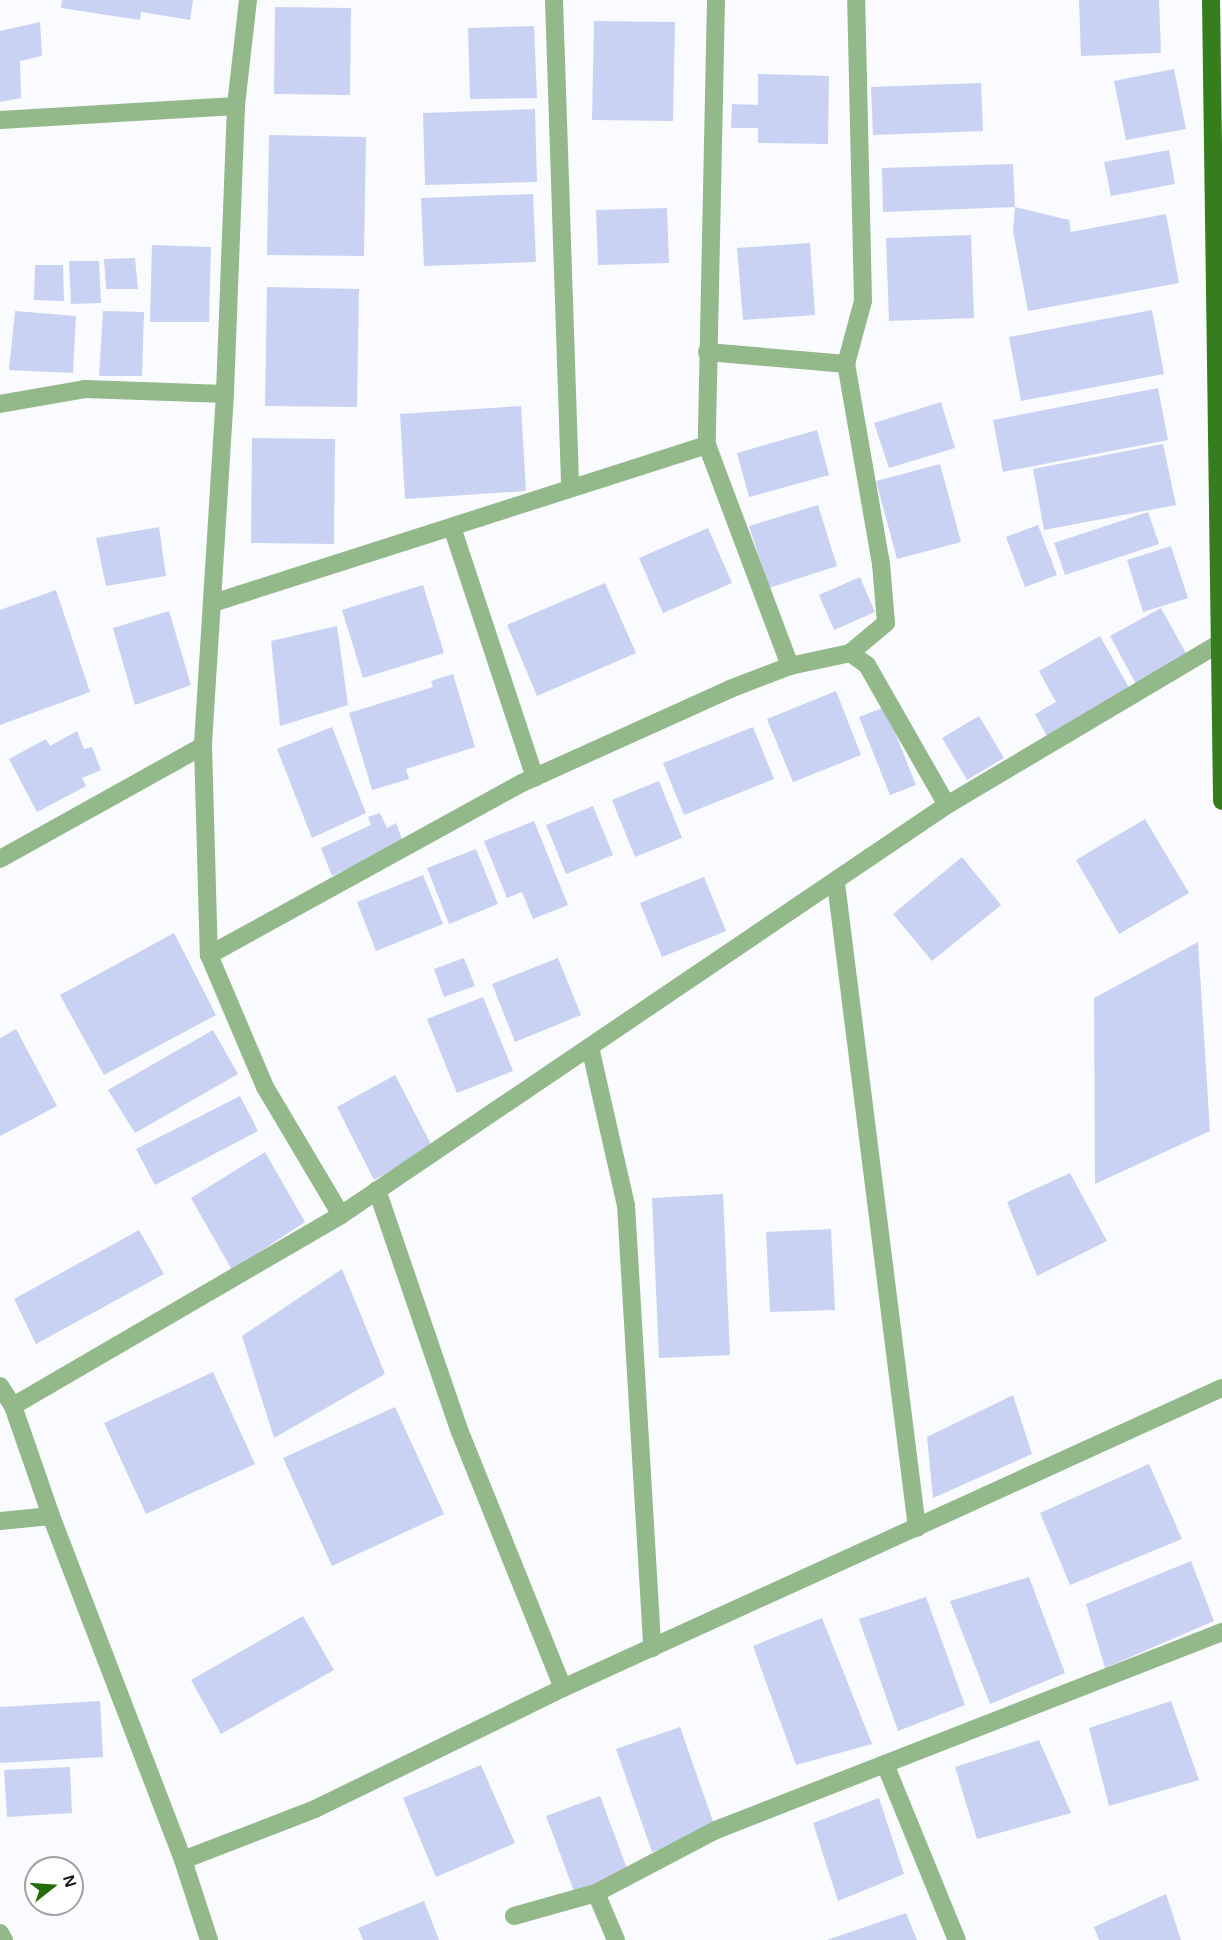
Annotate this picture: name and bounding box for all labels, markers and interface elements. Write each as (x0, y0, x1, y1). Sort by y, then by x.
north arrow (24, 1856, 84, 1916)
text: N (60, 1873, 80, 1889)

